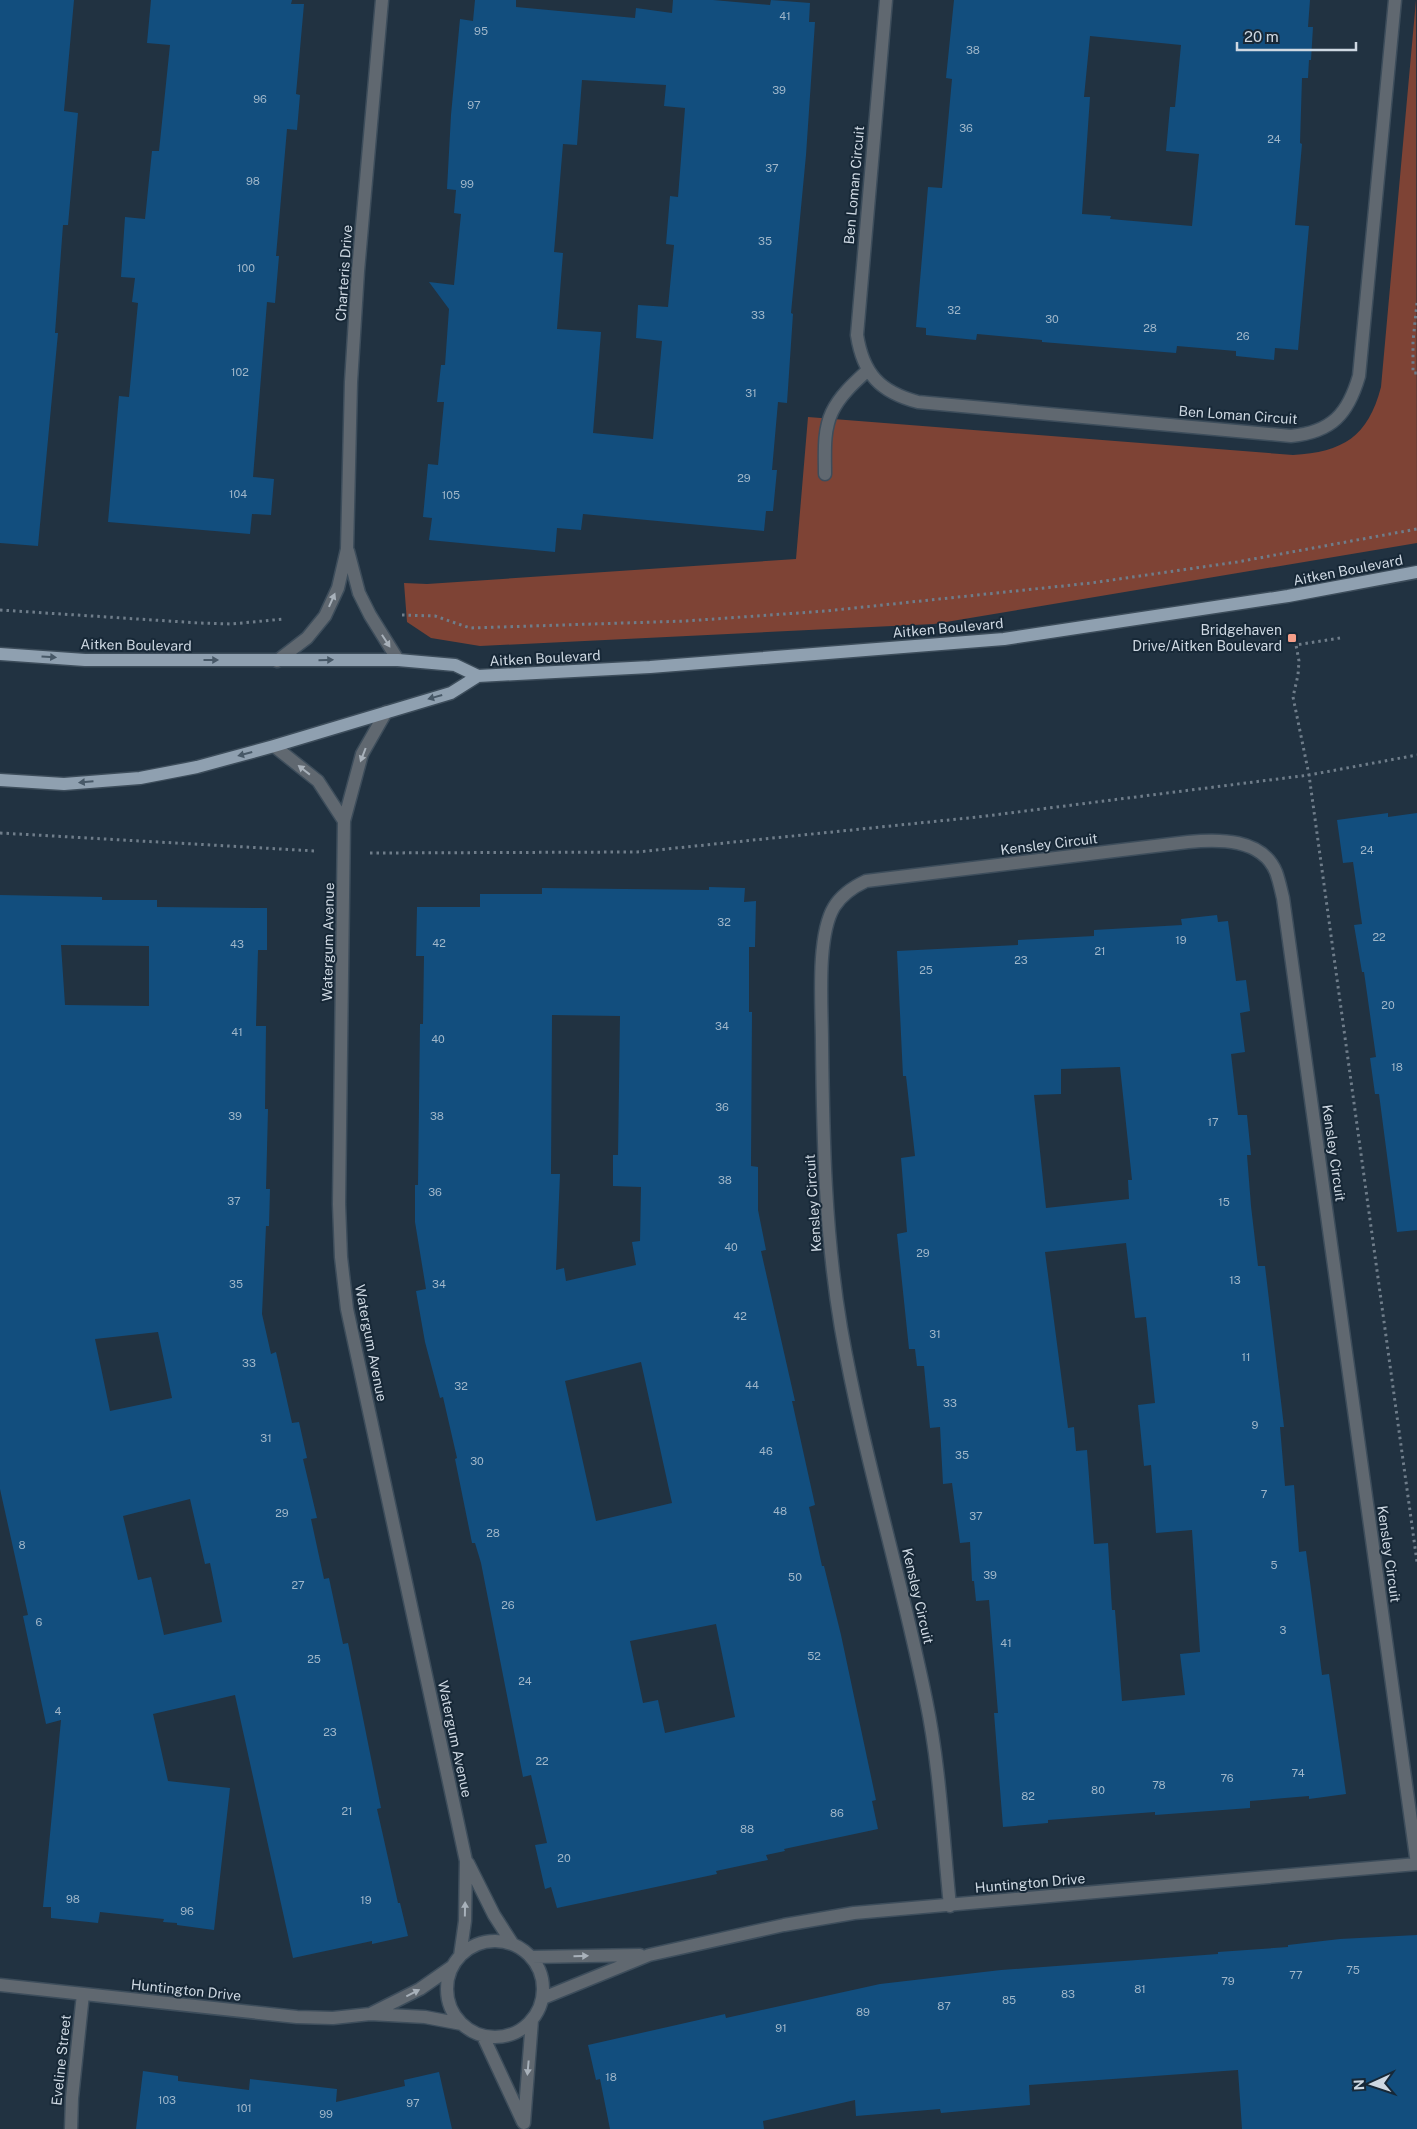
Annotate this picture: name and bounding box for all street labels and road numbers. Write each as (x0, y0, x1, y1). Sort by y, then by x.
street label: Ben Loman Circuit (841, 125, 867, 245)
street label: Charteris Drive (333, 224, 355, 322)
street label: Ben Loman Circuit (1178, 403, 1298, 427)
street label: Aitken Boulevard (1292, 552, 1404, 588)
street label: Aitken Boulevard (892, 615, 1004, 641)
street label: Aitken Boulevard (80, 636, 192, 654)
street label: Aitken Boulevard (489, 647, 601, 669)
street label: Kensley Circuit (999, 830, 1099, 858)
street label: Watergum Avenue (319, 882, 337, 1002)
street label: Kensley Circuit (1319, 1103, 1349, 1203)
street label: Kensley Circuit (802, 1154, 824, 1252)
street label: Watergum Avenue (352, 1283, 390, 1403)
street label: Kensley Circuit (1374, 1504, 1404, 1604)
street label: Kensley Circuit (899, 1546, 937, 1646)
street label: Watergum Avenue (435, 1679, 475, 1799)
street label: Huntington Drive (974, 1870, 1086, 1896)
street label: Huntington Drive (130, 1976, 242, 2004)
street label: Eveline Street (48, 2014, 74, 2106)

